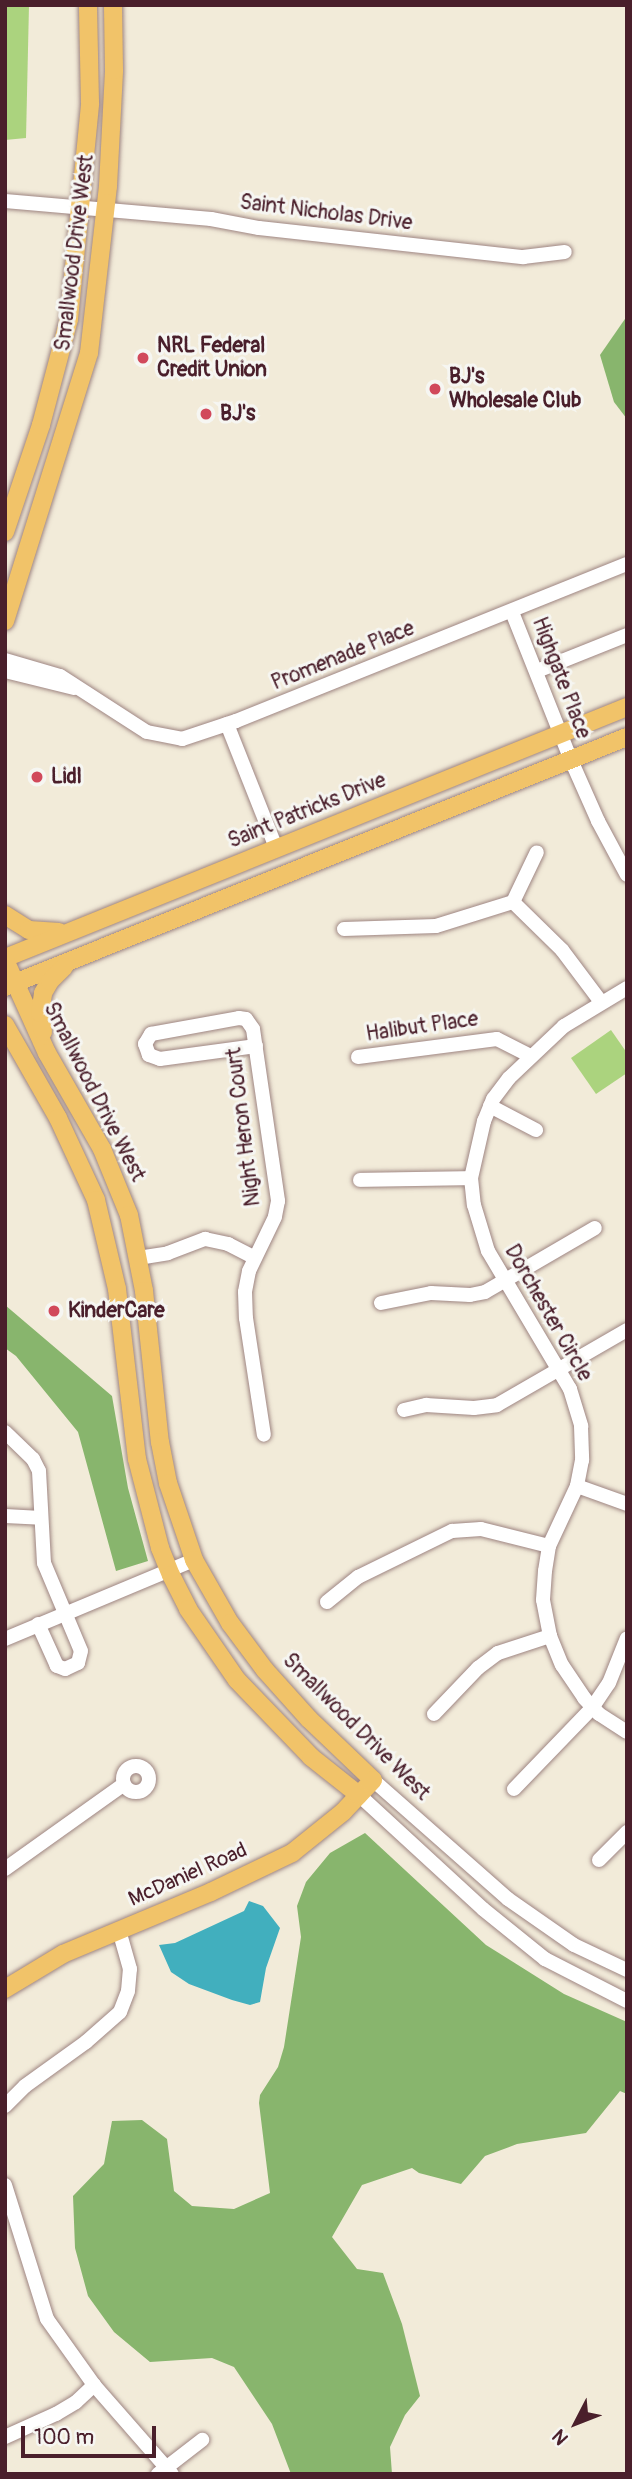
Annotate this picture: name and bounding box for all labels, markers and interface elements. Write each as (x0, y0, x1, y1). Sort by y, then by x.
street label: Smallwood Drive West (50, 153, 100, 353)
street label: Saint Nicholas Drive (238, 190, 414, 236)
place label: NRL Federal Credit Union (157, 333, 267, 383)
marker: NRL Federal Credit Union (135, 350, 151, 366)
place label: BJ's Wholesale Club (449, 364, 581, 414)
marker: BJ's Wholesale Club (427, 381, 443, 397)
place label: BJ's (220, 401, 255, 427)
marker: BJ's (198, 406, 214, 422)
street label: Highgate Place (526, 614, 596, 742)
street label: Promenade Place (268, 616, 418, 696)
place label: Lidl (51, 764, 82, 790)
street label: Saint Patricks Drive (224, 768, 390, 854)
marker: Lidl (29, 769, 45, 785)
street label: Smallwood Drive West (38, 998, 150, 1186)
street label: Halibut Place (364, 1007, 480, 1047)
street label: Night Heron Court (222, 1046, 266, 1208)
street label: Dorchester Circle (499, 1240, 597, 1386)
place label: KinderCare (68, 1298, 165, 1324)
marker: KinderCare (46, 1303, 62, 1319)
street label: Smallwood Drive West (277, 1648, 435, 1806)
street label: McDaniel Road (125, 1838, 251, 1912)
north arrow (541, 2388, 611, 2458)
scale bar (24, 2412, 159, 2456)
text: 100 m (34, 2424, 94, 2451)
text: N (547, 2424, 574, 2450)

